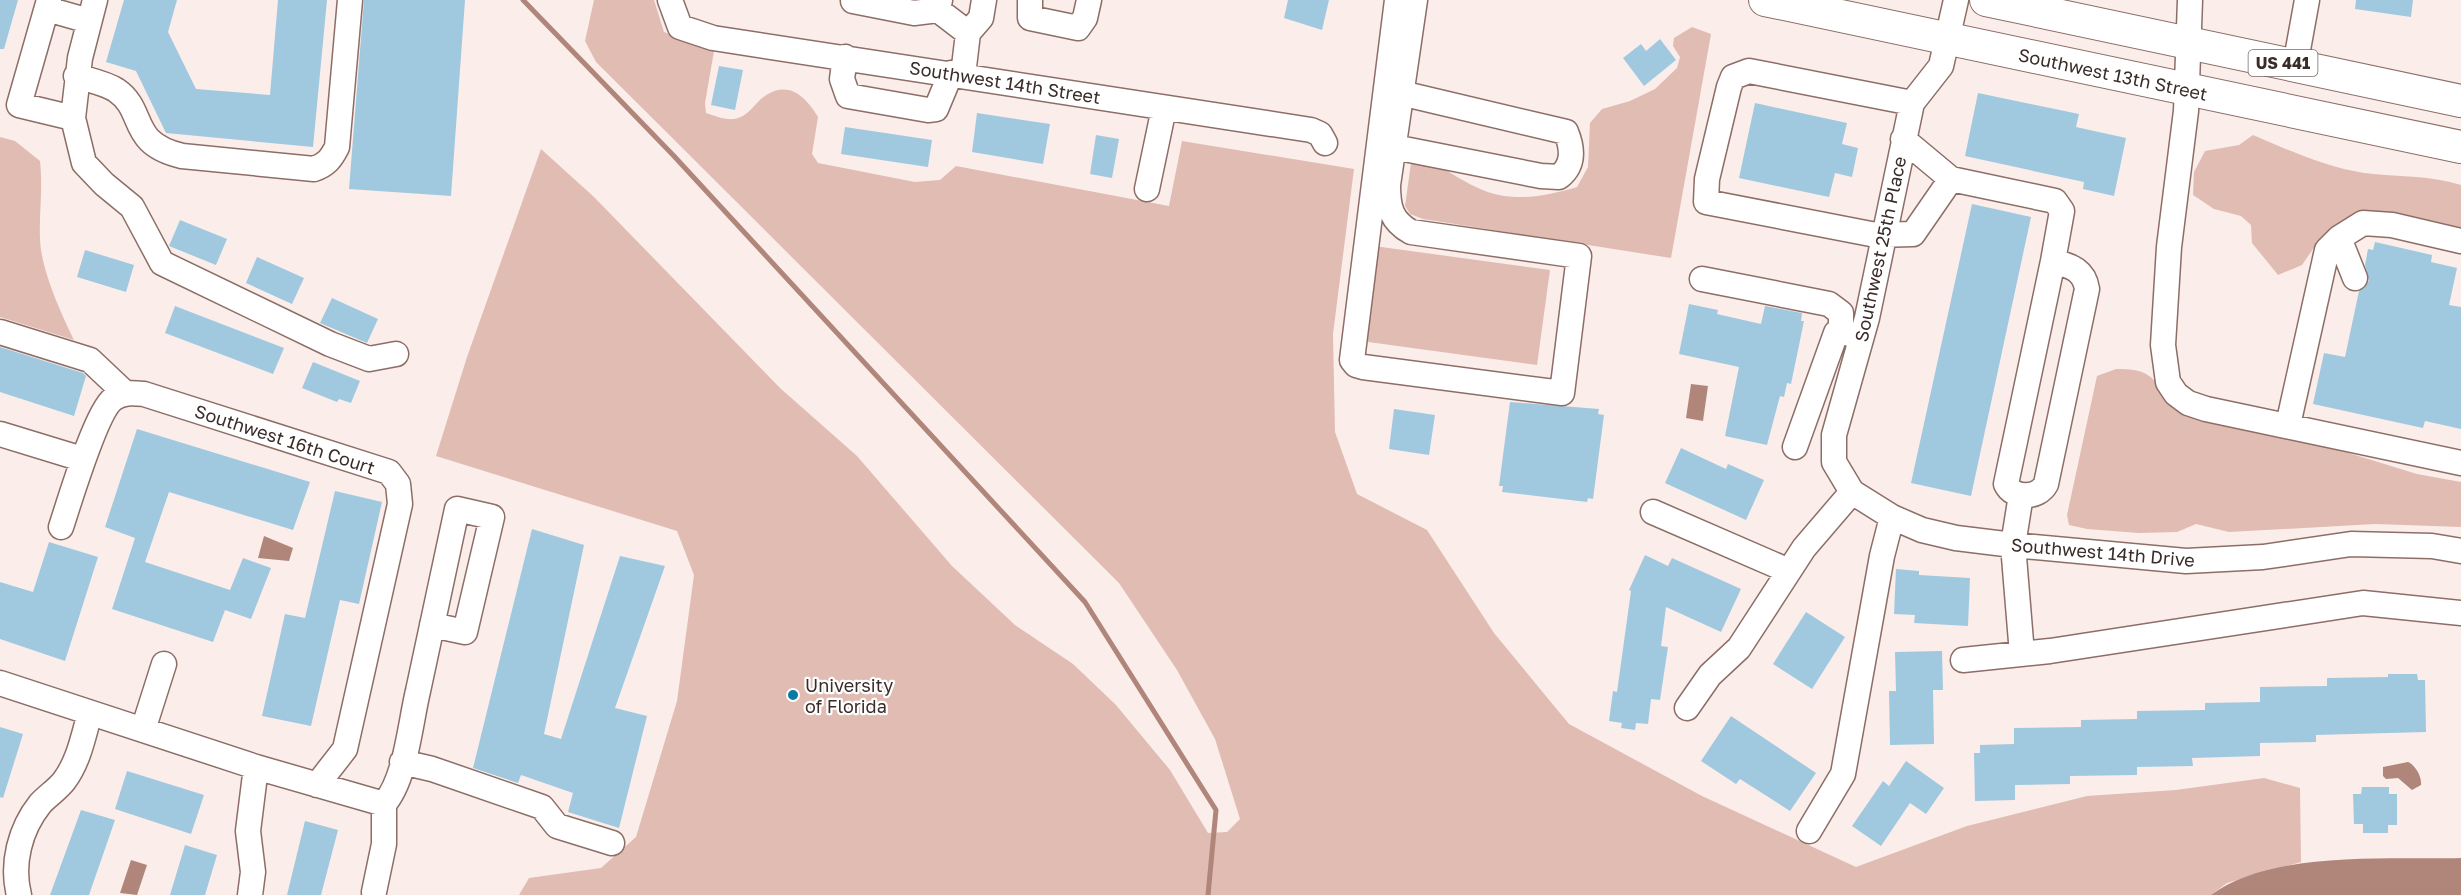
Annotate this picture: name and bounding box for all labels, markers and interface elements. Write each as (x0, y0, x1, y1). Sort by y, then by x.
street label: Southwest 13th Street (2016, 43, 2210, 105)
road number: US 441 (2248, 50, 2318, 76)
street label: Southwest 14th Street (908, 56, 1102, 108)
street label: Southwest 25th Place (1850, 154, 1910, 344)
street label: Southwest 16th Court (192, 399, 378, 479)
street label: Southwest 14th Drive (2010, 533, 2196, 571)
place label: University of Florida (805, 674, 893, 717)
marker: University of Florida (786, 688, 800, 702)

